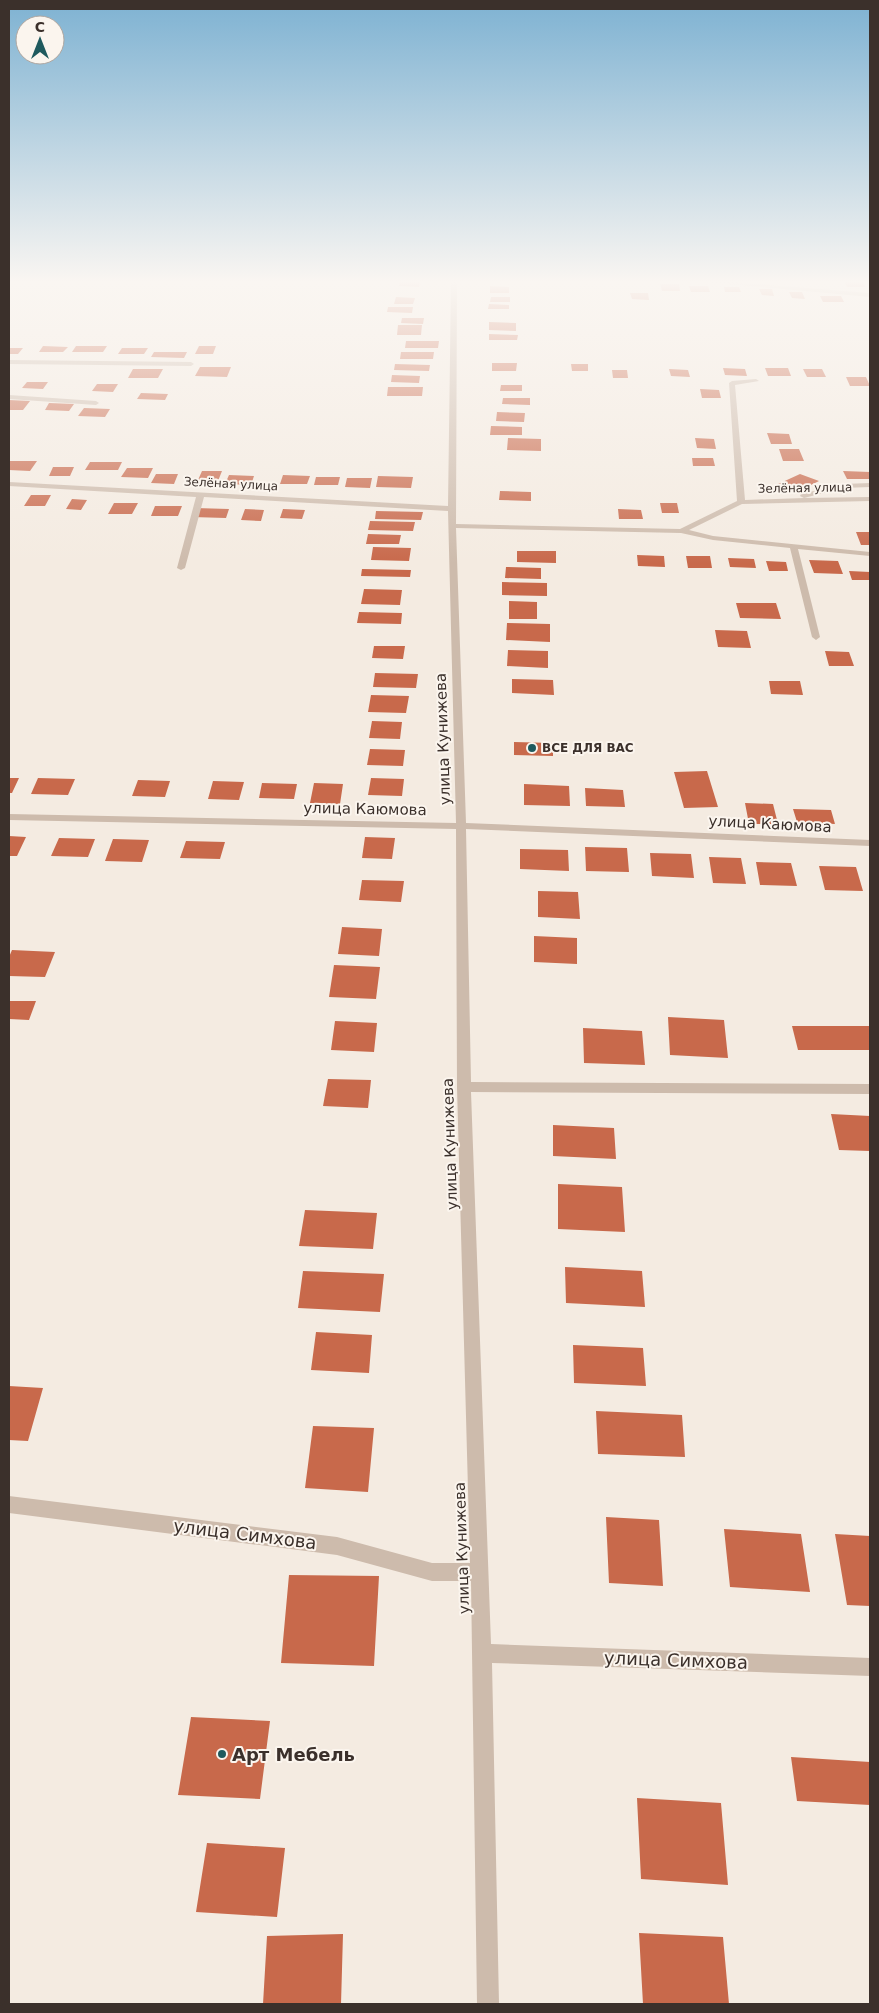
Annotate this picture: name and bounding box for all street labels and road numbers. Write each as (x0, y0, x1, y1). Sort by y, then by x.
street label: Зелёная улица (183, 475, 279, 493)
street label: Зелёная улица (758, 480, 852, 496)
street label: улица Кунижева (432, 673, 454, 805)
street label: улица Каюмова (303, 799, 427, 819)
street label: улица Каюмова (708, 812, 832, 836)
street label: улица Кунижева (439, 1078, 461, 1210)
street label: улица Кунижева (451, 1482, 473, 1614)
street label: улица Симхова (172, 1515, 318, 1553)
street label: улица Симхова (604, 1647, 748, 1673)

